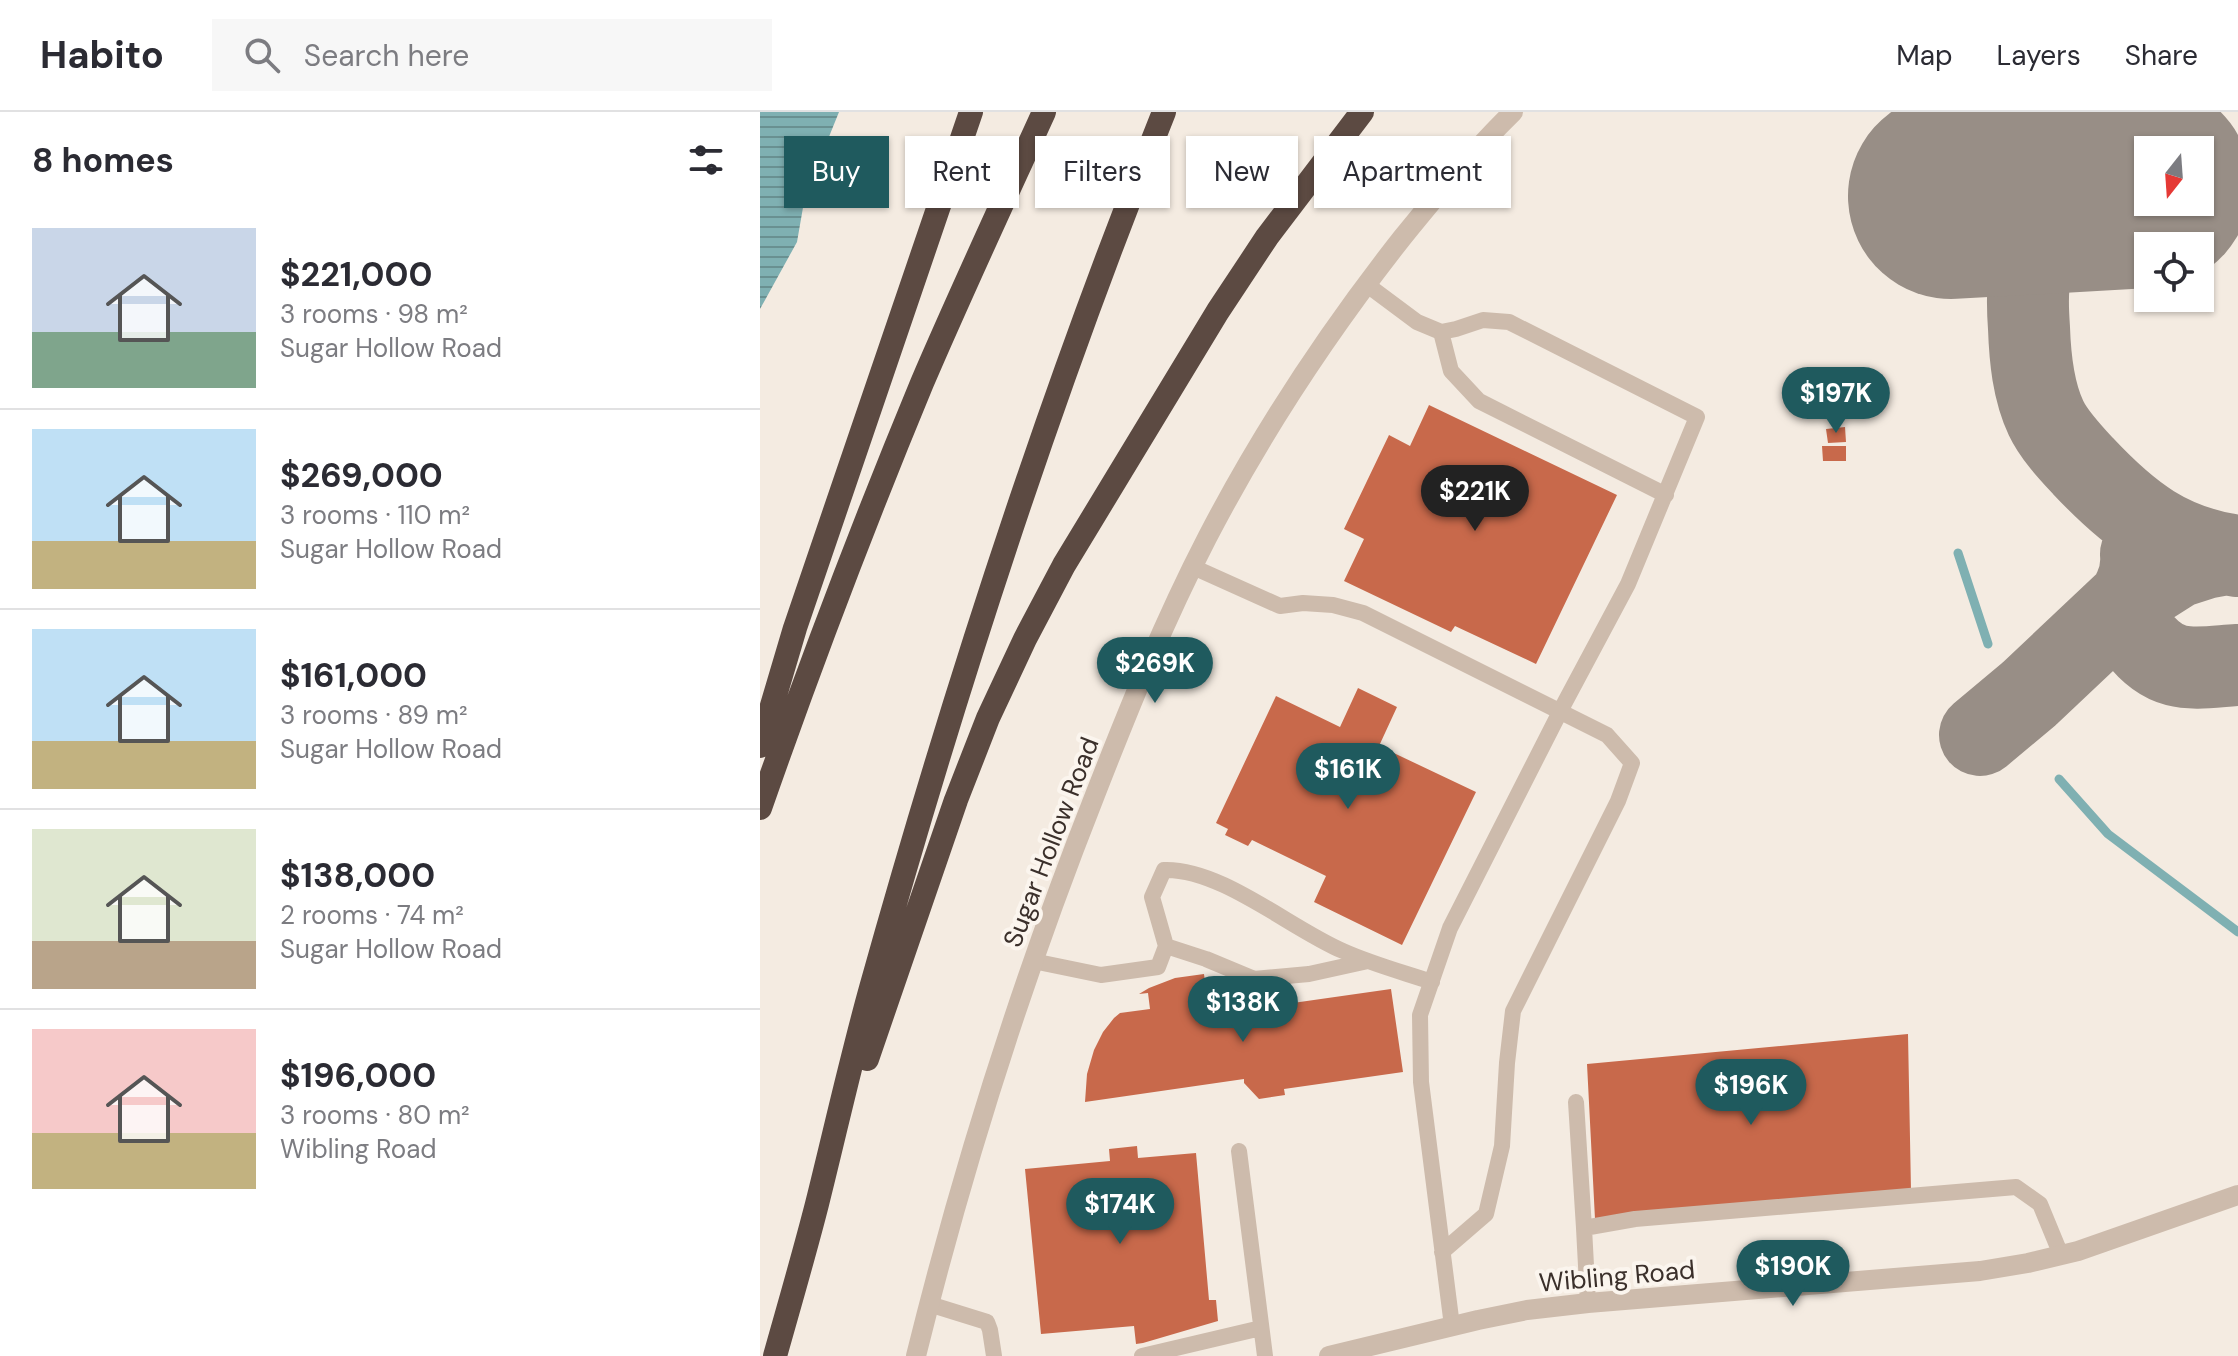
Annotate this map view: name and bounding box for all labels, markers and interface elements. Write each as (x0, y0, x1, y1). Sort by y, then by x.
search box (212, 19, 772, 91)
text: Habito (40, 30, 164, 80)
icon: search (240, 33, 284, 77)
text: Search here (304, 36, 469, 75)
text: Map (1896, 37, 1953, 74)
text: Layers (1997, 37, 2081, 74)
text: Share (2125, 37, 2198, 74)
chip: Buy (784, 136, 889, 208)
chip: Rent (905, 136, 1019, 208)
chip: Filters (1035, 136, 1170, 208)
chip: New (1186, 136, 1298, 208)
chip: Apartment (1314, 136, 1511, 208)
north arrow (2134, 136, 2214, 216)
map controls (2134, 136, 2214, 312)
text: 8 homes (32, 138, 174, 183)
icon: filters (684, 138, 728, 182)
button: locate (2134, 232, 2214, 312)
text: $221,000 (280, 252, 432, 297)
icon: home (96, 260, 192, 356)
text: 3 rooms · 98 m² (280, 297, 468, 331)
text: Sugar Hollow Road (280, 331, 502, 365)
pin: $197K (1780, 367, 1892, 435)
text: $197K (1800, 376, 1872, 410)
text: $269,000 (280, 453, 443, 498)
icon: home (96, 461, 192, 557)
pin: $221K (1419, 465, 1531, 533)
text: $221K (1439, 474, 1511, 508)
text: 3 rooms · 110 m² (280, 498, 470, 532)
text: Sugar Hollow Road (280, 532, 502, 566)
pin: $269K (1099, 637, 1211, 705)
text: $269K (1115, 646, 1195, 680)
text: $161,000 (280, 653, 427, 698)
icon: home (96, 661, 192, 757)
text: 3 rooms · 89 m² (280, 698, 468, 732)
text: Sugar Hollow Road (280, 732, 502, 766)
street label: Sugar Hollow Road (995, 732, 1107, 952)
pin: $161K (1292, 743, 1404, 811)
text: $161K (1314, 752, 1382, 786)
text: $138,000 (280, 853, 435, 898)
icon: home (96, 861, 192, 957)
text: 2 rooms · 74 m² (280, 898, 464, 932)
text: Sugar Hollow Road (280, 932, 502, 966)
pin: $138K (1187, 976, 1299, 1044)
text: $138K (1206, 985, 1280, 1019)
text: $196,000 (280, 1053, 436, 1098)
pin: $196K (1695, 1059, 1807, 1127)
icon: home (96, 1061, 192, 1157)
text: $196K (1713, 1068, 1789, 1102)
text: 3 rooms · 80 m² (280, 1098, 470, 1132)
text: Wibling Road (280, 1132, 437, 1166)
pin: $174K (1064, 1178, 1176, 1246)
text: $174K (1084, 1187, 1156, 1221)
pin: $190K (1737, 1240, 1849, 1308)
text: $190K (1755, 1249, 1831, 1283)
street label: Wibling Road (1538, 1252, 1696, 1300)

